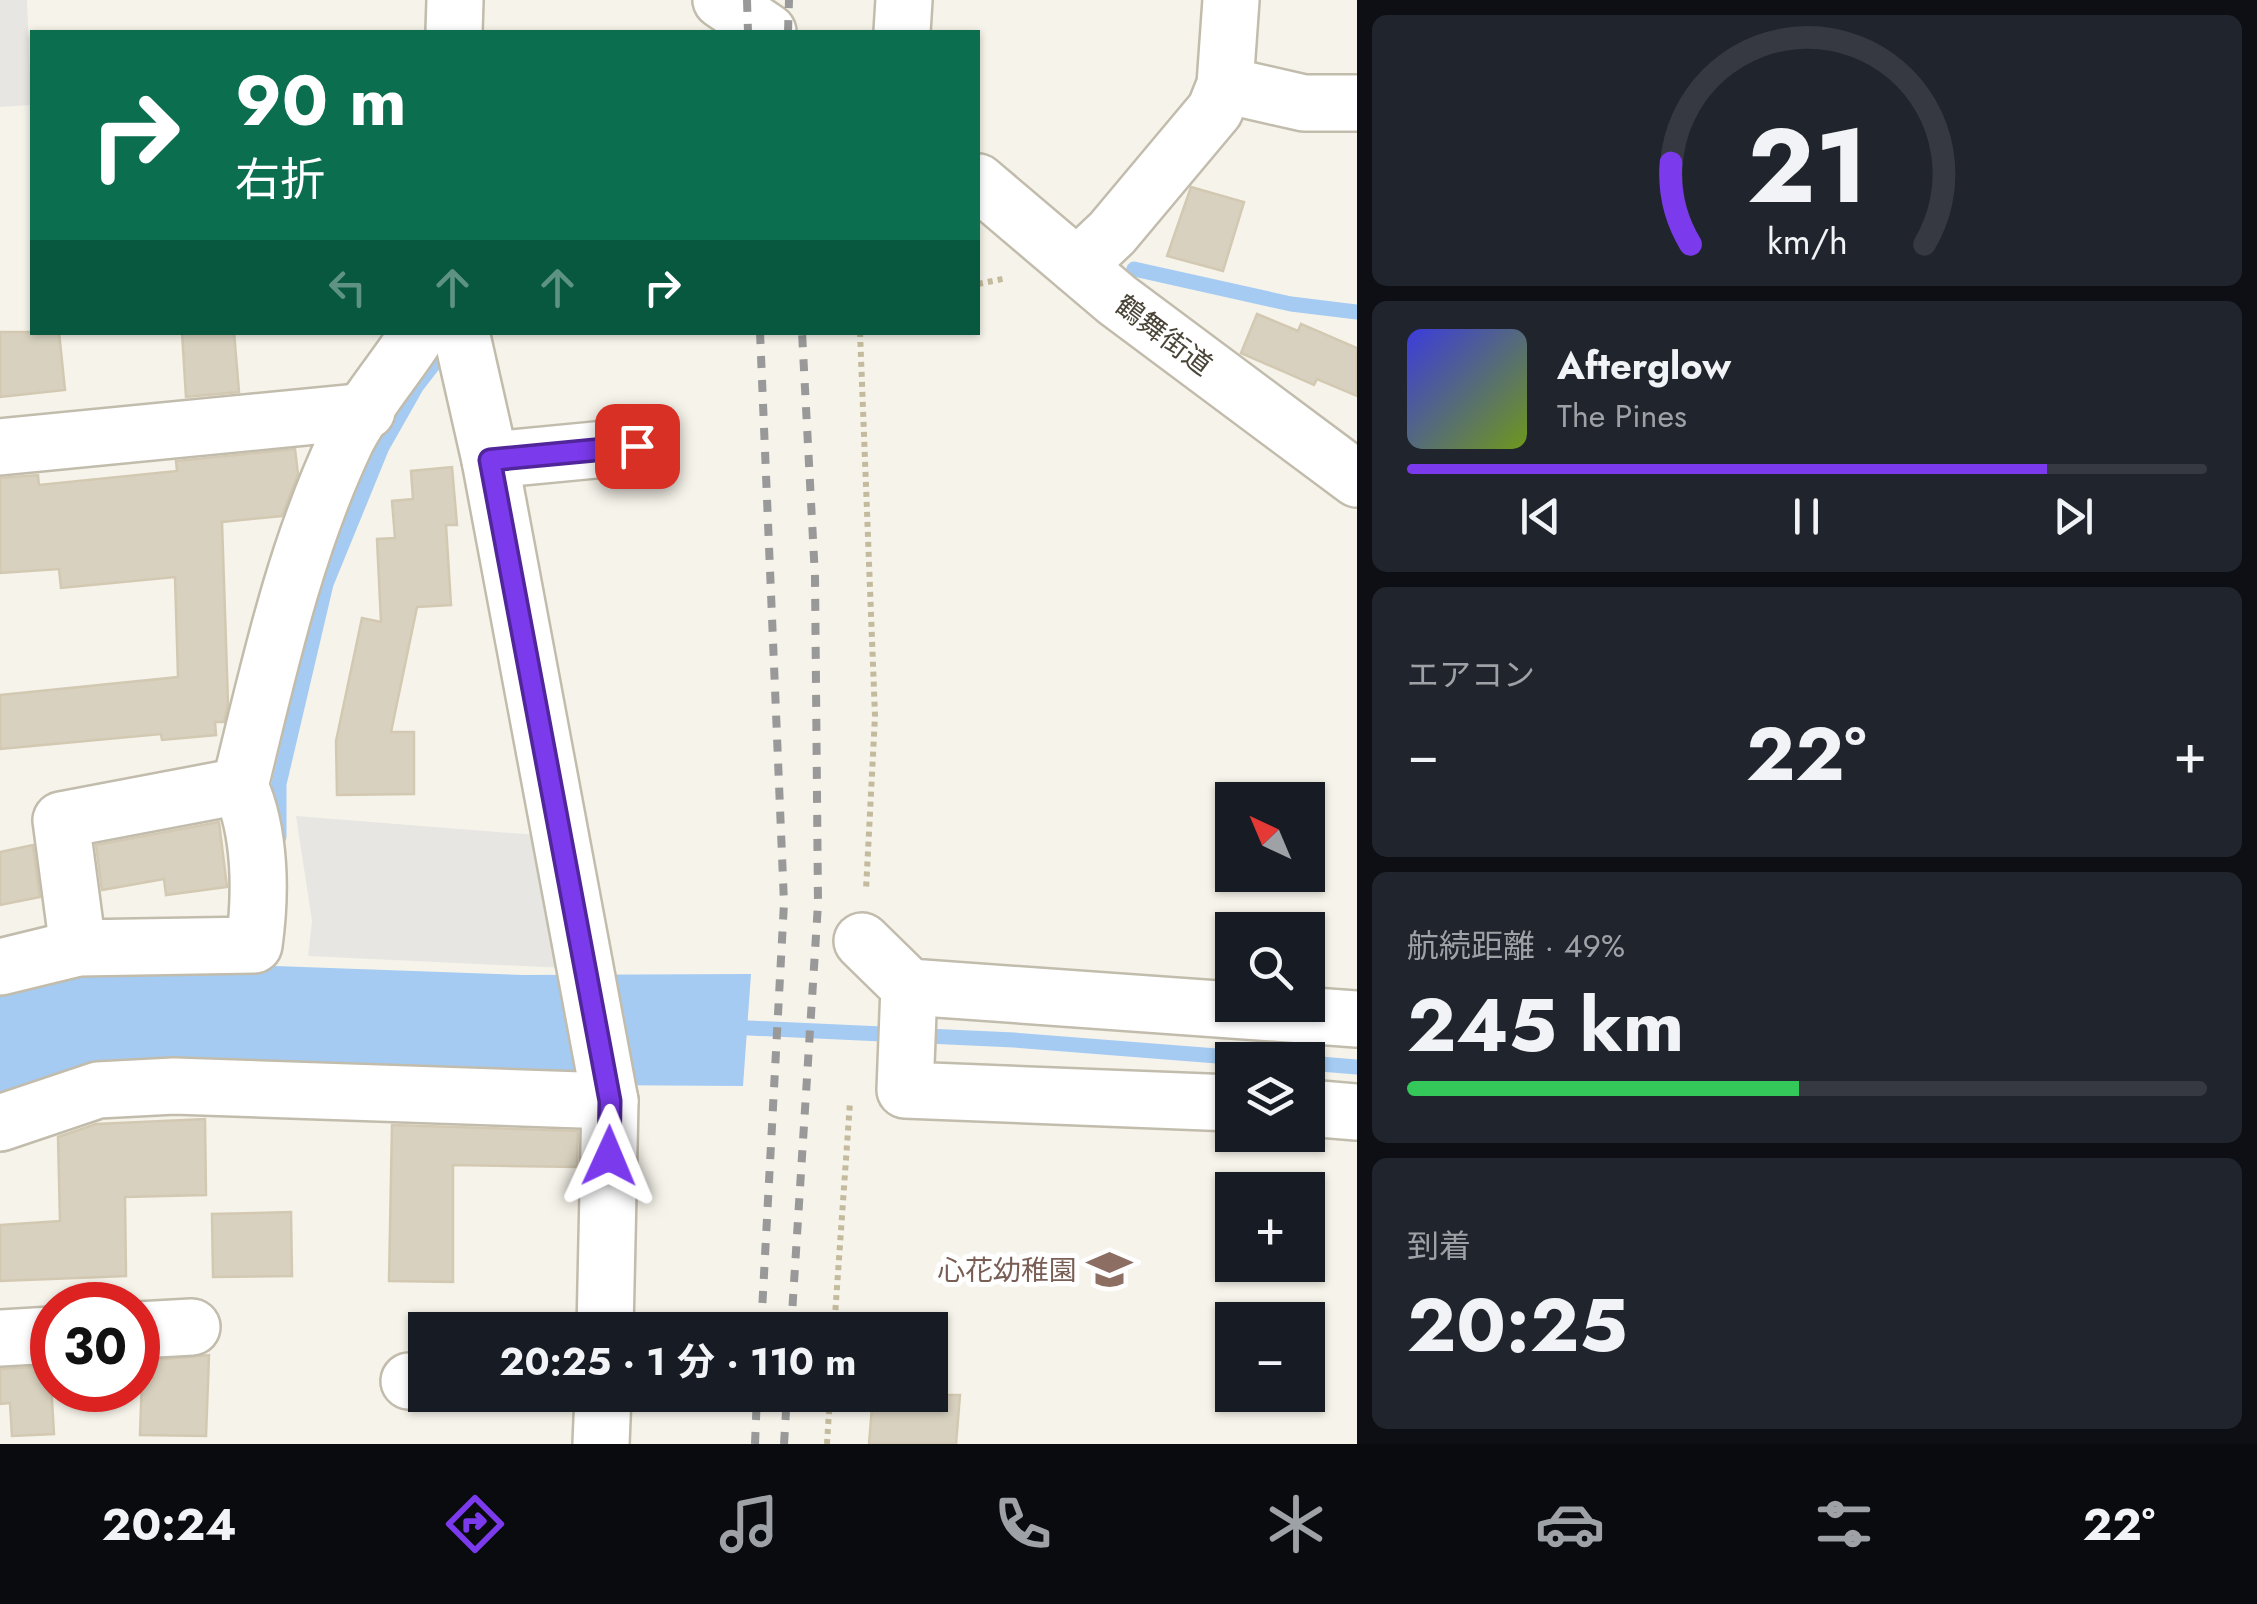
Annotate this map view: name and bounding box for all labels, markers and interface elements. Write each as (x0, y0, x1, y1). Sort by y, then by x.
text: 90 m (235, 50, 407, 151)
icon: right (70, 70, 200, 200)
text: 21 (1746, 91, 1868, 241)
text: 右折 (235, 147, 325, 212)
text: km/h (1767, 216, 1847, 267)
icon: left (320, 260, 375, 315)
icon: ahead (425, 260, 480, 315)
icon: ahead (530, 260, 585, 315)
icon: right (635, 260, 690, 315)
street label: 鶴舞街道 (1107, 285, 1221, 385)
text: Afterglow (1557, 338, 1731, 393)
text: The Pines (1557, 393, 1687, 439)
pin (595, 404, 680, 489)
icon: arrive (610, 419, 665, 474)
icon: previous (1513, 489, 1568, 544)
icon: pause (1779, 489, 1834, 544)
icon: next (2046, 489, 2101, 544)
text: エアコン (1407, 652, 1535, 698)
text: 22° (1746, 700, 1867, 808)
text: − (1407, 714, 1439, 794)
text: + (2173, 714, 2207, 794)
north arrow (1215, 782, 1325, 892)
map controls (1215, 782, 1325, 1412)
button: search (1215, 912, 1325, 1022)
text: 航続距離 · 49% (1407, 923, 1625, 969)
text: 245 km (1407, 971, 1684, 1079)
button: layers (1215, 1042, 1325, 1152)
position arrow (557, 1104, 661, 1208)
button: + (1215, 1172, 1325, 1282)
text: 到着 (1407, 1223, 1471, 1269)
school or university icon: 心花幼稚園 (1086, 1246, 1134, 1294)
place label: 心花幼稚園 (937, 1250, 1077, 1291)
text: 20:25 (1407, 1271, 1628, 1379)
speed limit sign: 30 (30, 1282, 160, 1412)
button: − (1215, 1302, 1325, 1412)
text: 20:25 · 1 分 · 110 m (500, 1334, 856, 1389)
icon: directions (440, 1489, 510, 1559)
icon: music (714, 1489, 784, 1559)
icon: phone (988, 1489, 1058, 1559)
icon: climate (1261, 1489, 1331, 1559)
icon: car (1535, 1489, 1605, 1559)
icon: filters (1809, 1489, 1879, 1559)
text: 20:24 (102, 1492, 237, 1557)
text: 22° (2083, 1492, 2155, 1557)

